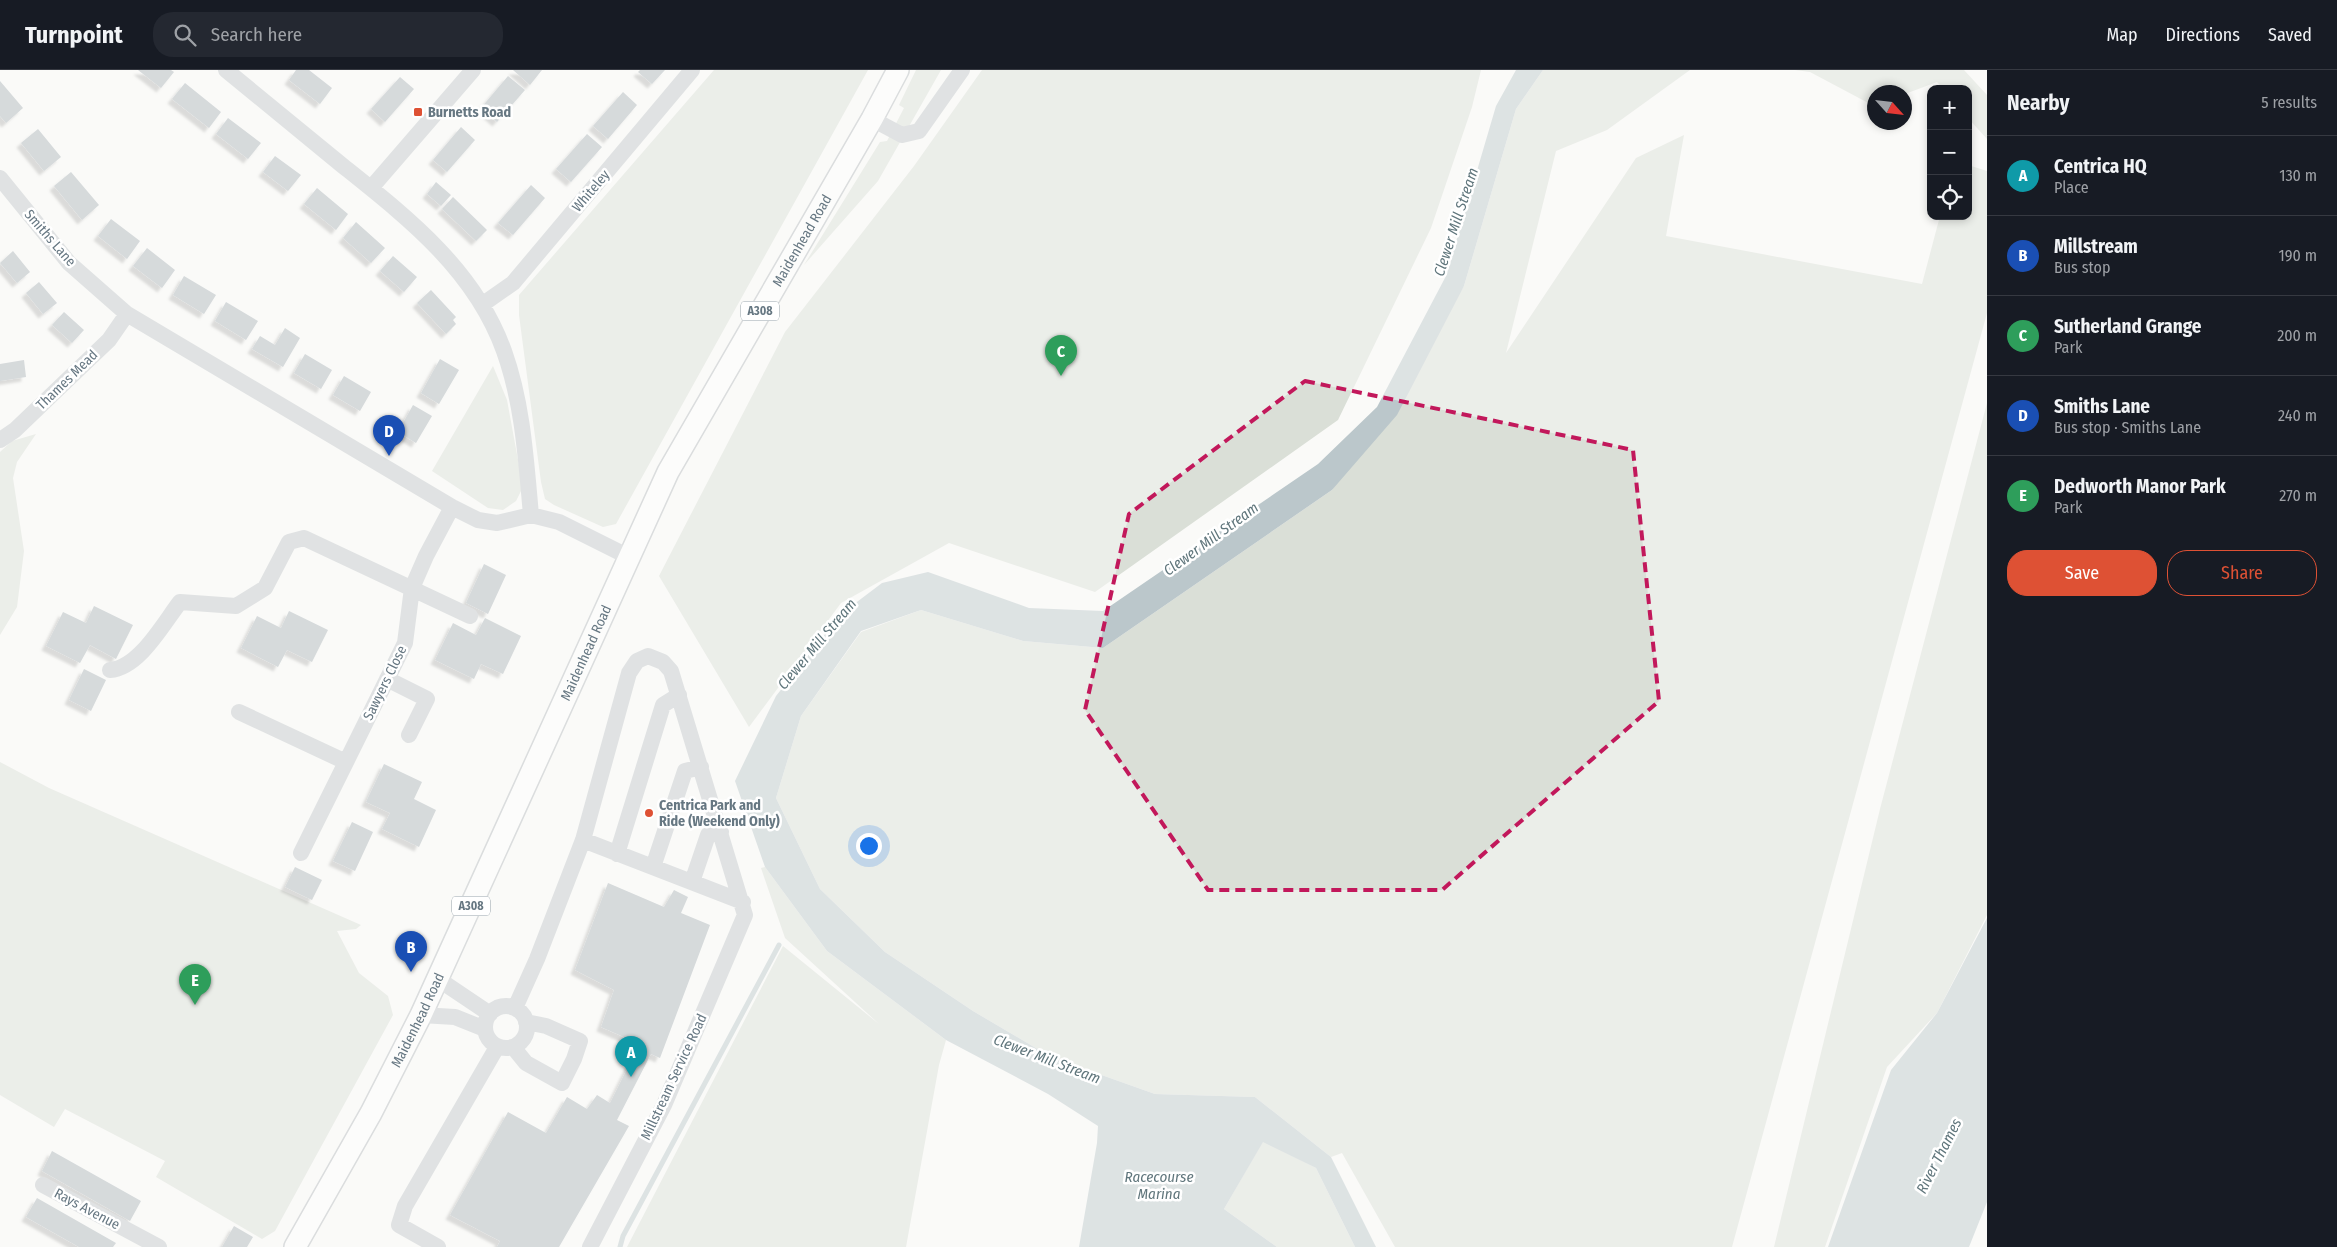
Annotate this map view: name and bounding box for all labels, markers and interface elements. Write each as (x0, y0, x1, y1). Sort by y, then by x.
search box (153, 12, 503, 57)
text: Turnpoint (25, 21, 123, 49)
icon: search (171, 21, 199, 49)
text: Search here (211, 23, 302, 46)
text: Map (2106, 24, 2138, 46)
text: Directions (2166, 24, 2240, 46)
text: Saved (2268, 24, 2312, 46)
north arrow (1867, 85, 1912, 130)
map controls (1927, 85, 1972, 220)
button: + (1927, 85, 1972, 130)
text: Nearby (2007, 90, 2069, 116)
text: 5 results (2261, 93, 2317, 112)
place label: Burnetts Road (428, 104, 511, 121)
marker: Burnetts Road (412, 106, 424, 118)
button: − (1927, 130, 1972, 175)
text: Centrica HQ (2054, 155, 2147, 178)
street label: Whiteley (569, 166, 614, 215)
water label: Clewer Mill Stream (1430, 166, 1482, 278)
text: A (2019, 166, 2027, 185)
text: 130 m (2279, 166, 2317, 185)
button: locate (1927, 175, 1972, 220)
text: Place (2054, 178, 2089, 197)
street label: Maidenhead Road (769, 192, 835, 289)
street label: Smiths Lane (21, 206, 79, 270)
text: Millstream (2054, 235, 2138, 258)
text: B (2019, 246, 2027, 265)
text: 190 m (2279, 246, 2317, 265)
text: Bus stop (2054, 258, 2110, 277)
road number: A308 (741, 302, 779, 320)
text: Sutherland Grange (2054, 315, 2201, 338)
text: C (2019, 326, 2027, 345)
text: 200 m (2277, 326, 2317, 345)
pin: C (1045, 335, 1077, 376)
text: Park (2054, 338, 2082, 357)
street label: Thames Mead (33, 347, 101, 413)
text: Smiths Lane (2054, 395, 2150, 418)
text: D (2018, 406, 2028, 425)
text: 240 m (2278, 406, 2317, 425)
pin: D (373, 415, 405, 456)
text: Bus stop · Smiths Lane (2054, 418, 2201, 437)
text: Dedworth Manor Park (2054, 475, 2226, 498)
text: E (2019, 486, 2027, 505)
text: 270 m (2279, 486, 2317, 505)
text: Park (2054, 498, 2082, 517)
water label: Clewer Mill Stream (1160, 499, 1262, 579)
button: Save (2007, 550, 2157, 596)
button: Share (2167, 550, 2317, 596)
water label: Clewer Mill Stream (774, 595, 860, 693)
street label: Maidenhead Road (557, 602, 615, 703)
street label: Sawyers Close (360, 643, 410, 723)
place label: Centrica Park and Ride (Weekend Only) (659, 797, 780, 830)
marker: Centrica Park and Ride (Weekend Only) (643, 807, 655, 819)
your location (856, 833, 882, 859)
road number: A308 (452, 896, 490, 916)
pin: B (395, 931, 427, 972)
pin: E (179, 964, 211, 1005)
street label: Maidenhead Road (387, 970, 448, 1070)
street label: Millstream Service Road (637, 1011, 711, 1143)
water label: Clewer Mill Stream (991, 1030, 1103, 1088)
pin: A (615, 1036, 647, 1077)
water label: River Thames (1912, 1115, 1966, 1197)
water label: Racecourse Marina (1124, 1168, 1194, 1203)
street label: Rays Avenue (51, 1185, 123, 1233)

